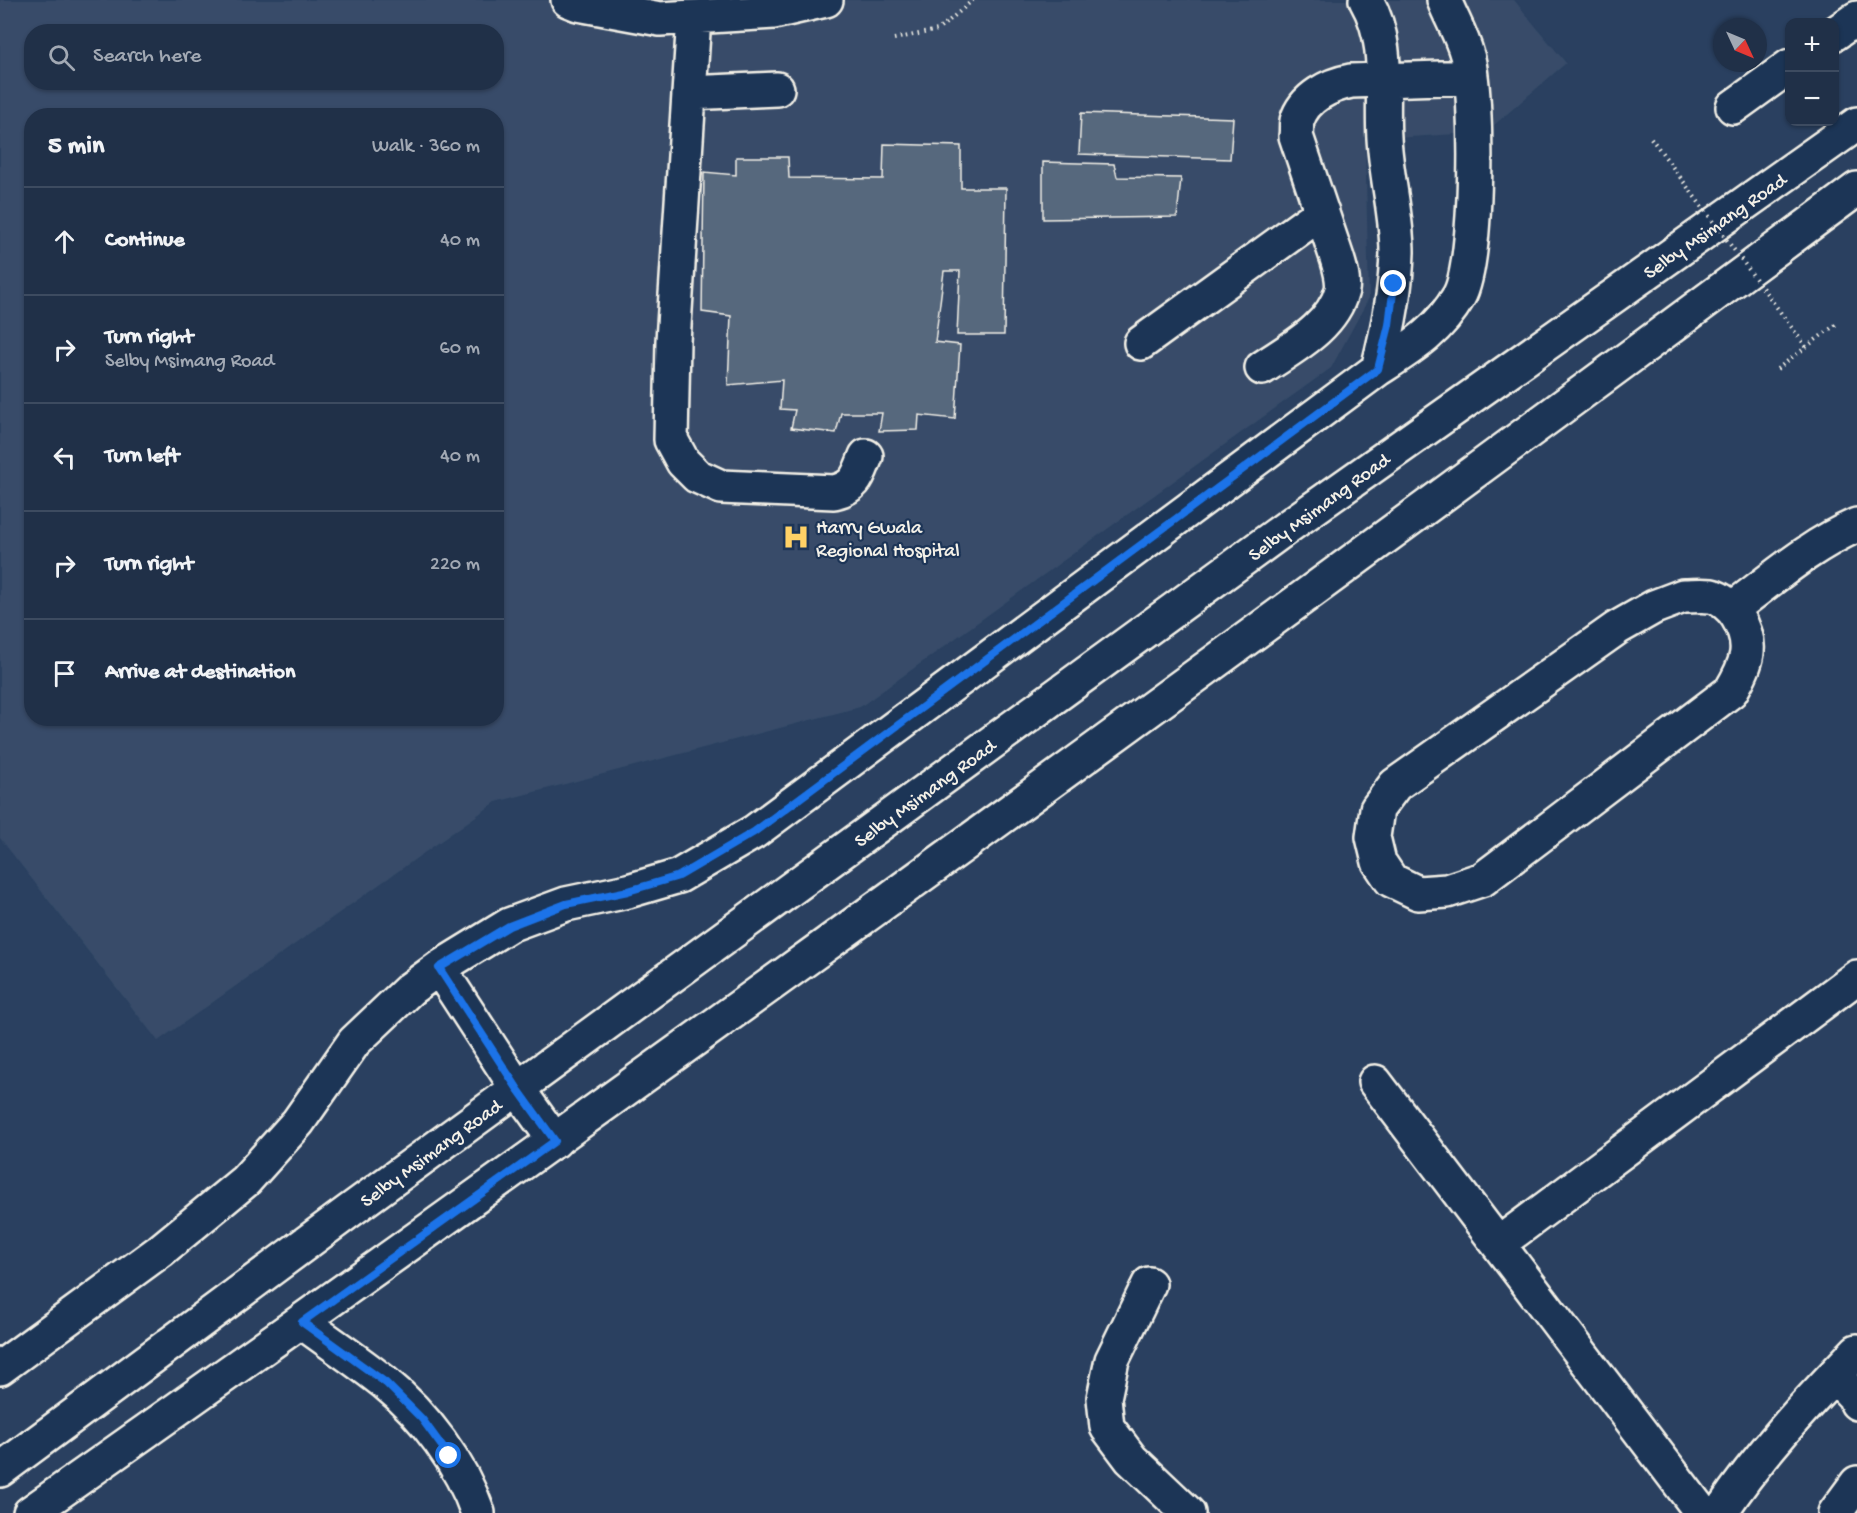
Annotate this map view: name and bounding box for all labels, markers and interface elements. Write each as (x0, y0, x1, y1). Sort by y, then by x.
north arrow (1713, 18, 1767, 72)
map controls (1785, 18, 1839, 126)
button: + (1785, 18, 1839, 72)
search box (24, 24, 504, 90)
icon: search (45, 41, 78, 74)
text: Search here (93, 44, 201, 70)
button: − (1785, 72, 1839, 126)
text: 5 min (48, 132, 104, 163)
text: Walk · 360 m (372, 136, 480, 159)
street label: Selby Msimang Road (1640, 169, 1794, 286)
icon: ahead (48, 225, 81, 258)
text: Continue (105, 228, 185, 254)
text: 40 m (440, 230, 480, 253)
route end (1380, 270, 1406, 296)
text: Turn right (105, 325, 193, 351)
icon: right (48, 333, 81, 366)
text: 60 m (440, 338, 480, 361)
text: Selby Msimang Road (105, 351, 274, 374)
icon: left (48, 441, 81, 474)
text: Turn left (105, 444, 179, 470)
text: 40 m (440, 446, 480, 469)
street label: Selby Msimang Road (1245, 448, 1397, 568)
place label: Harry Gwala Regional Hospital (816, 518, 960, 564)
hospital icon: Harry Gwala Regional Hospital (781, 522, 811, 552)
icon: right (48, 549, 81, 582)
text: Turn right (105, 552, 193, 578)
text: 220 m (430, 554, 480, 577)
icon: arrive (48, 657, 81, 690)
text: Arrive at destination (105, 660, 295, 686)
street label: Selby Msimang Road (851, 734, 1003, 854)
street label: Selby Msimang Road (357, 1094, 509, 1214)
route start (435, 1442, 461, 1468)

